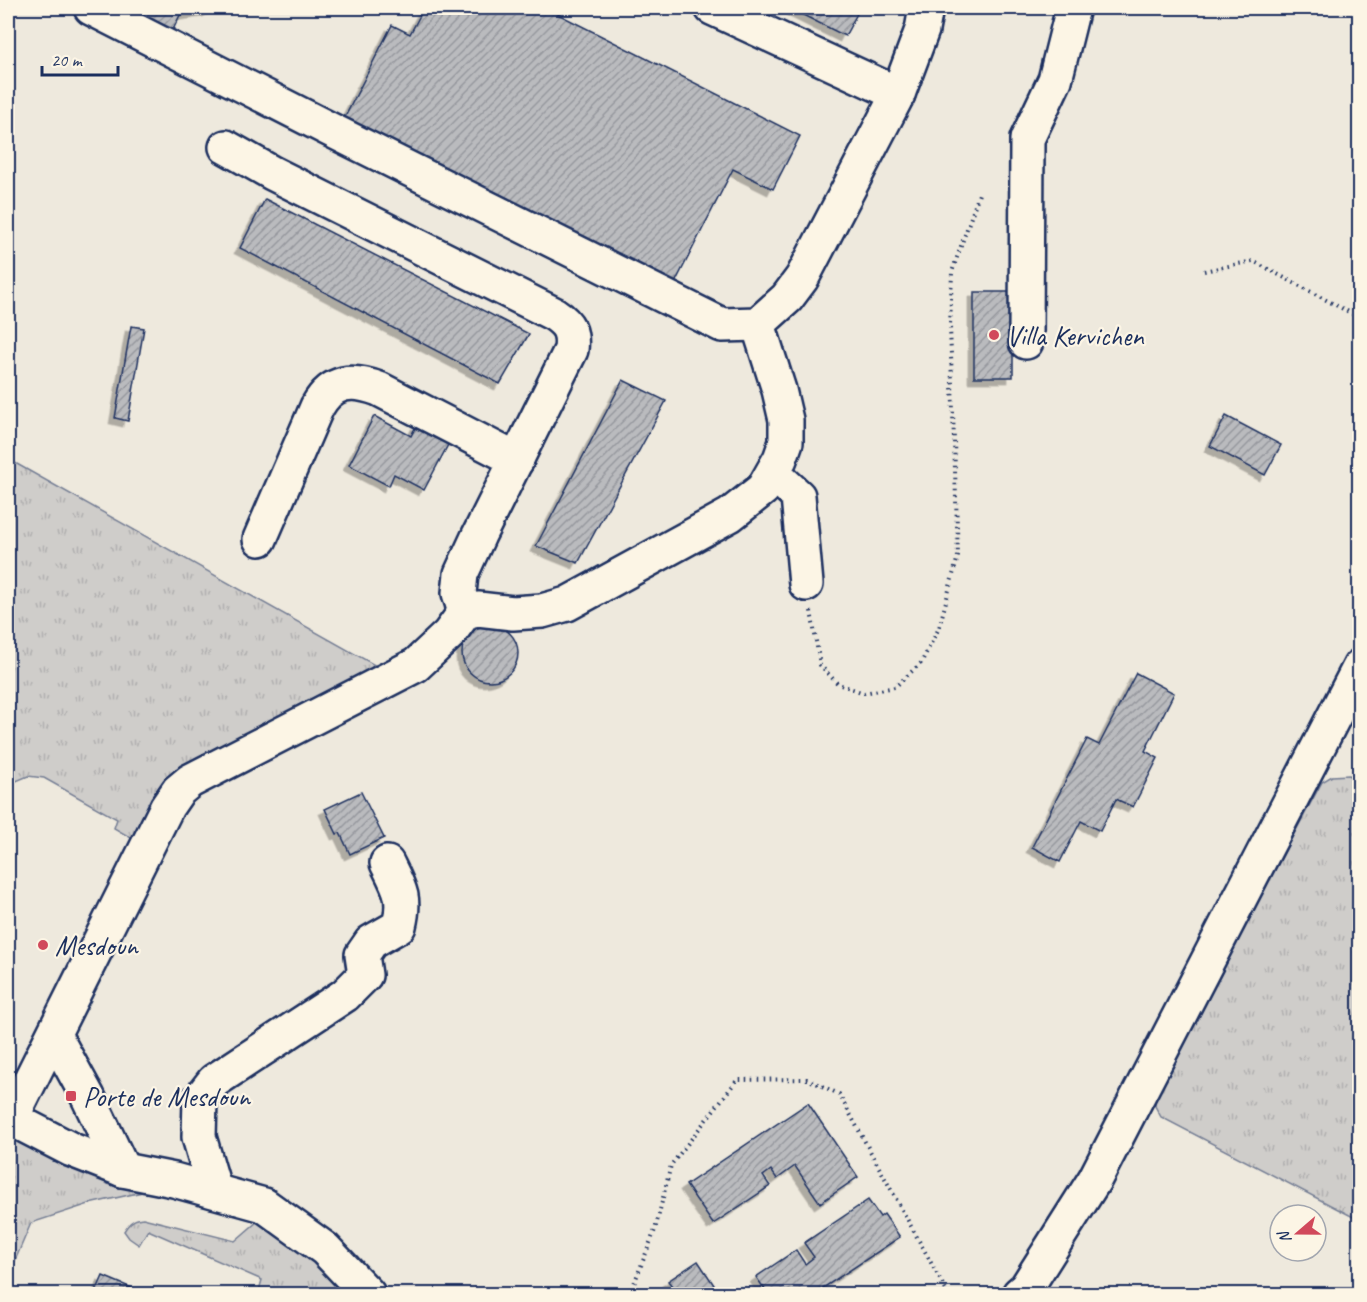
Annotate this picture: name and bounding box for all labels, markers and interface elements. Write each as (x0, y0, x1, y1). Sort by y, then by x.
scale bar (42, 39, 118, 77)
text: 20 m (51, 49, 84, 71)
place label: Villa Kervichen (1006, 318, 1145, 353)
marker: Villa Kervichen (987, 328, 1001, 342)
place label: Mesdoun (55, 928, 139, 963)
marker: Mesdoun (36, 938, 50, 952)
place label: Porte de Mesdoun (83, 1079, 251, 1114)
marker: Porte de Mesdoun (64, 1089, 78, 1103)
north arrow (1268, 1203, 1328, 1263)
text: N (1273, 1227, 1296, 1246)

